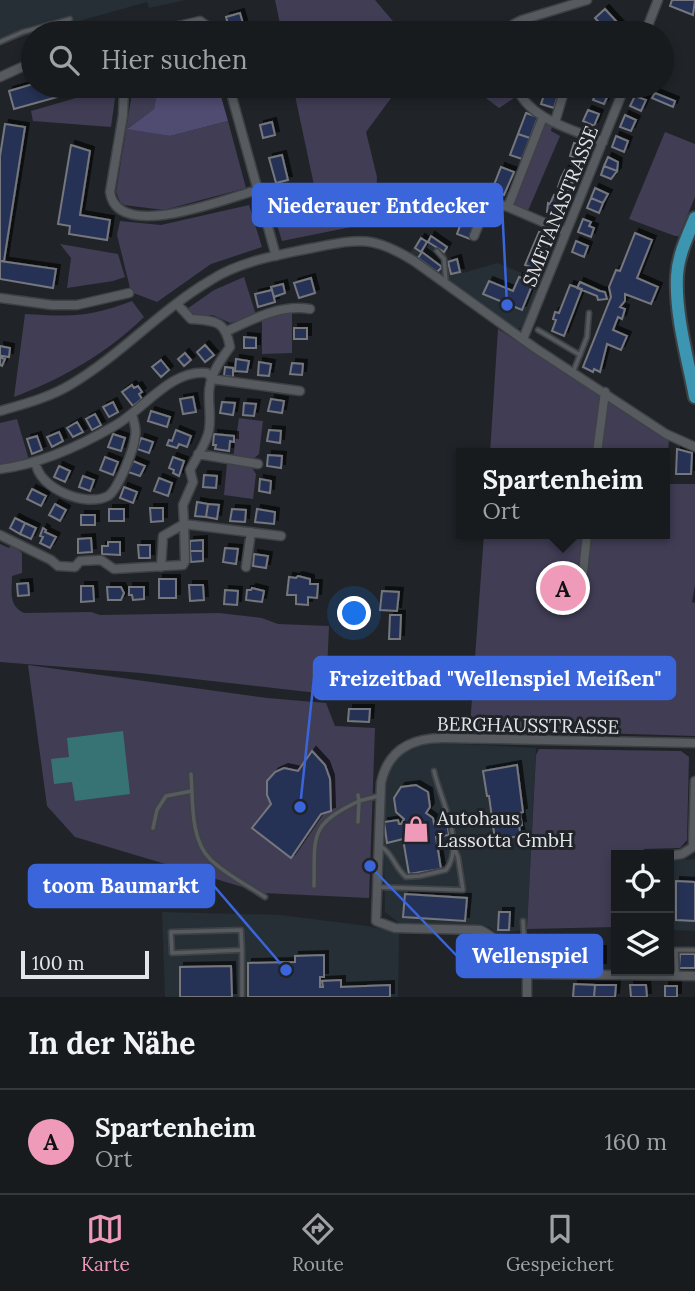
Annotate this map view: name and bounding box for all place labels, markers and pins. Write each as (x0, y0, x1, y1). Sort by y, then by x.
callout: Niederauer Entdecker (253, 184, 502, 226)
pin: A (540, 562, 586, 614)
callout: Freizeitbad "Wellenspiel Meißen" (314, 657, 675, 699)
place label: Autohaus Lassotta GmbH (436, 806, 573, 852)
shop icon: Autohaus Lassotta GmbH (401, 814, 431, 844)
callout: toom Baumarkt (29, 865, 214, 907)
callout: Wellenspiel (457, 935, 602, 977)

